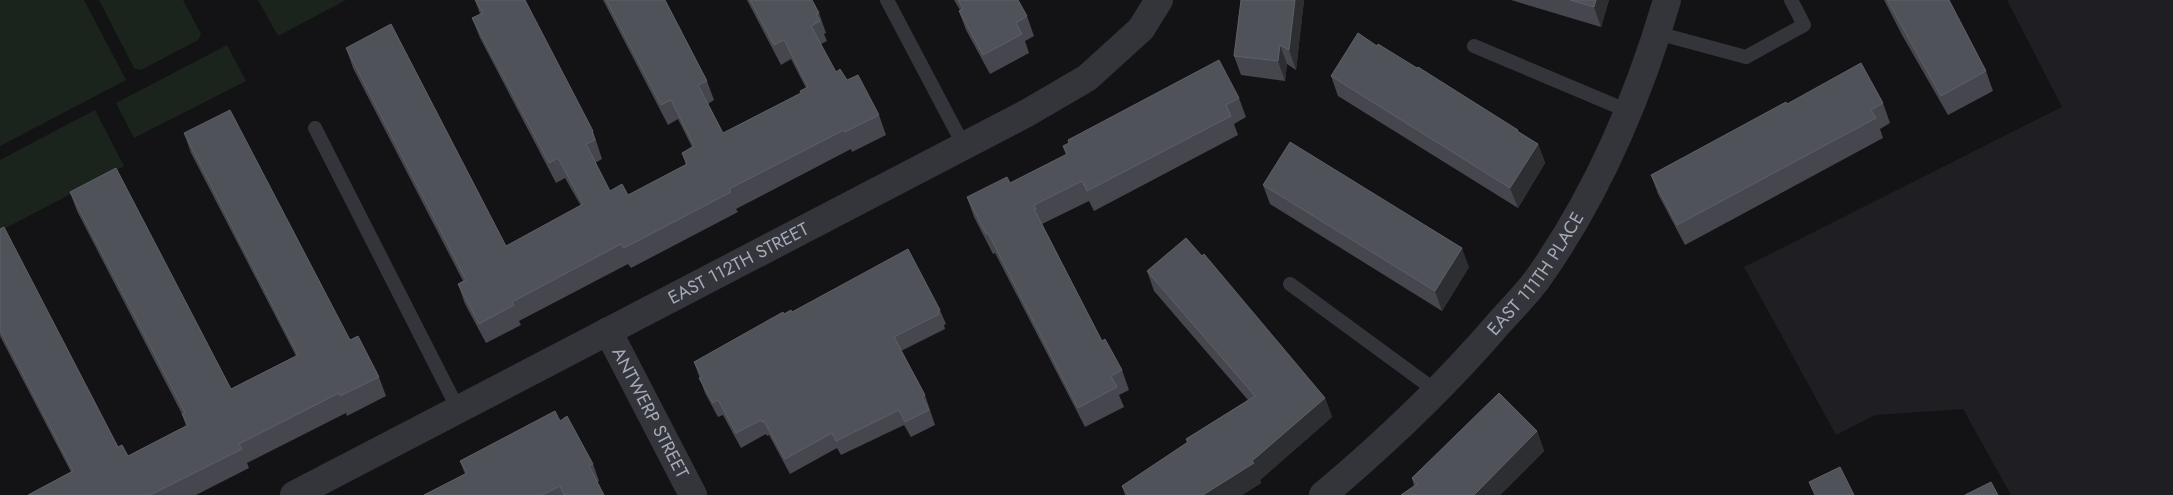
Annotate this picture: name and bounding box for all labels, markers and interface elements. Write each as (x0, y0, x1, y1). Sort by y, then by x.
street label: EAST 111TH PLACE (1481, 207, 1590, 341)
street label: EAST 112TH STREET (664, 216, 814, 311)
street label: ANTWERP STREET (606, 343, 695, 483)

